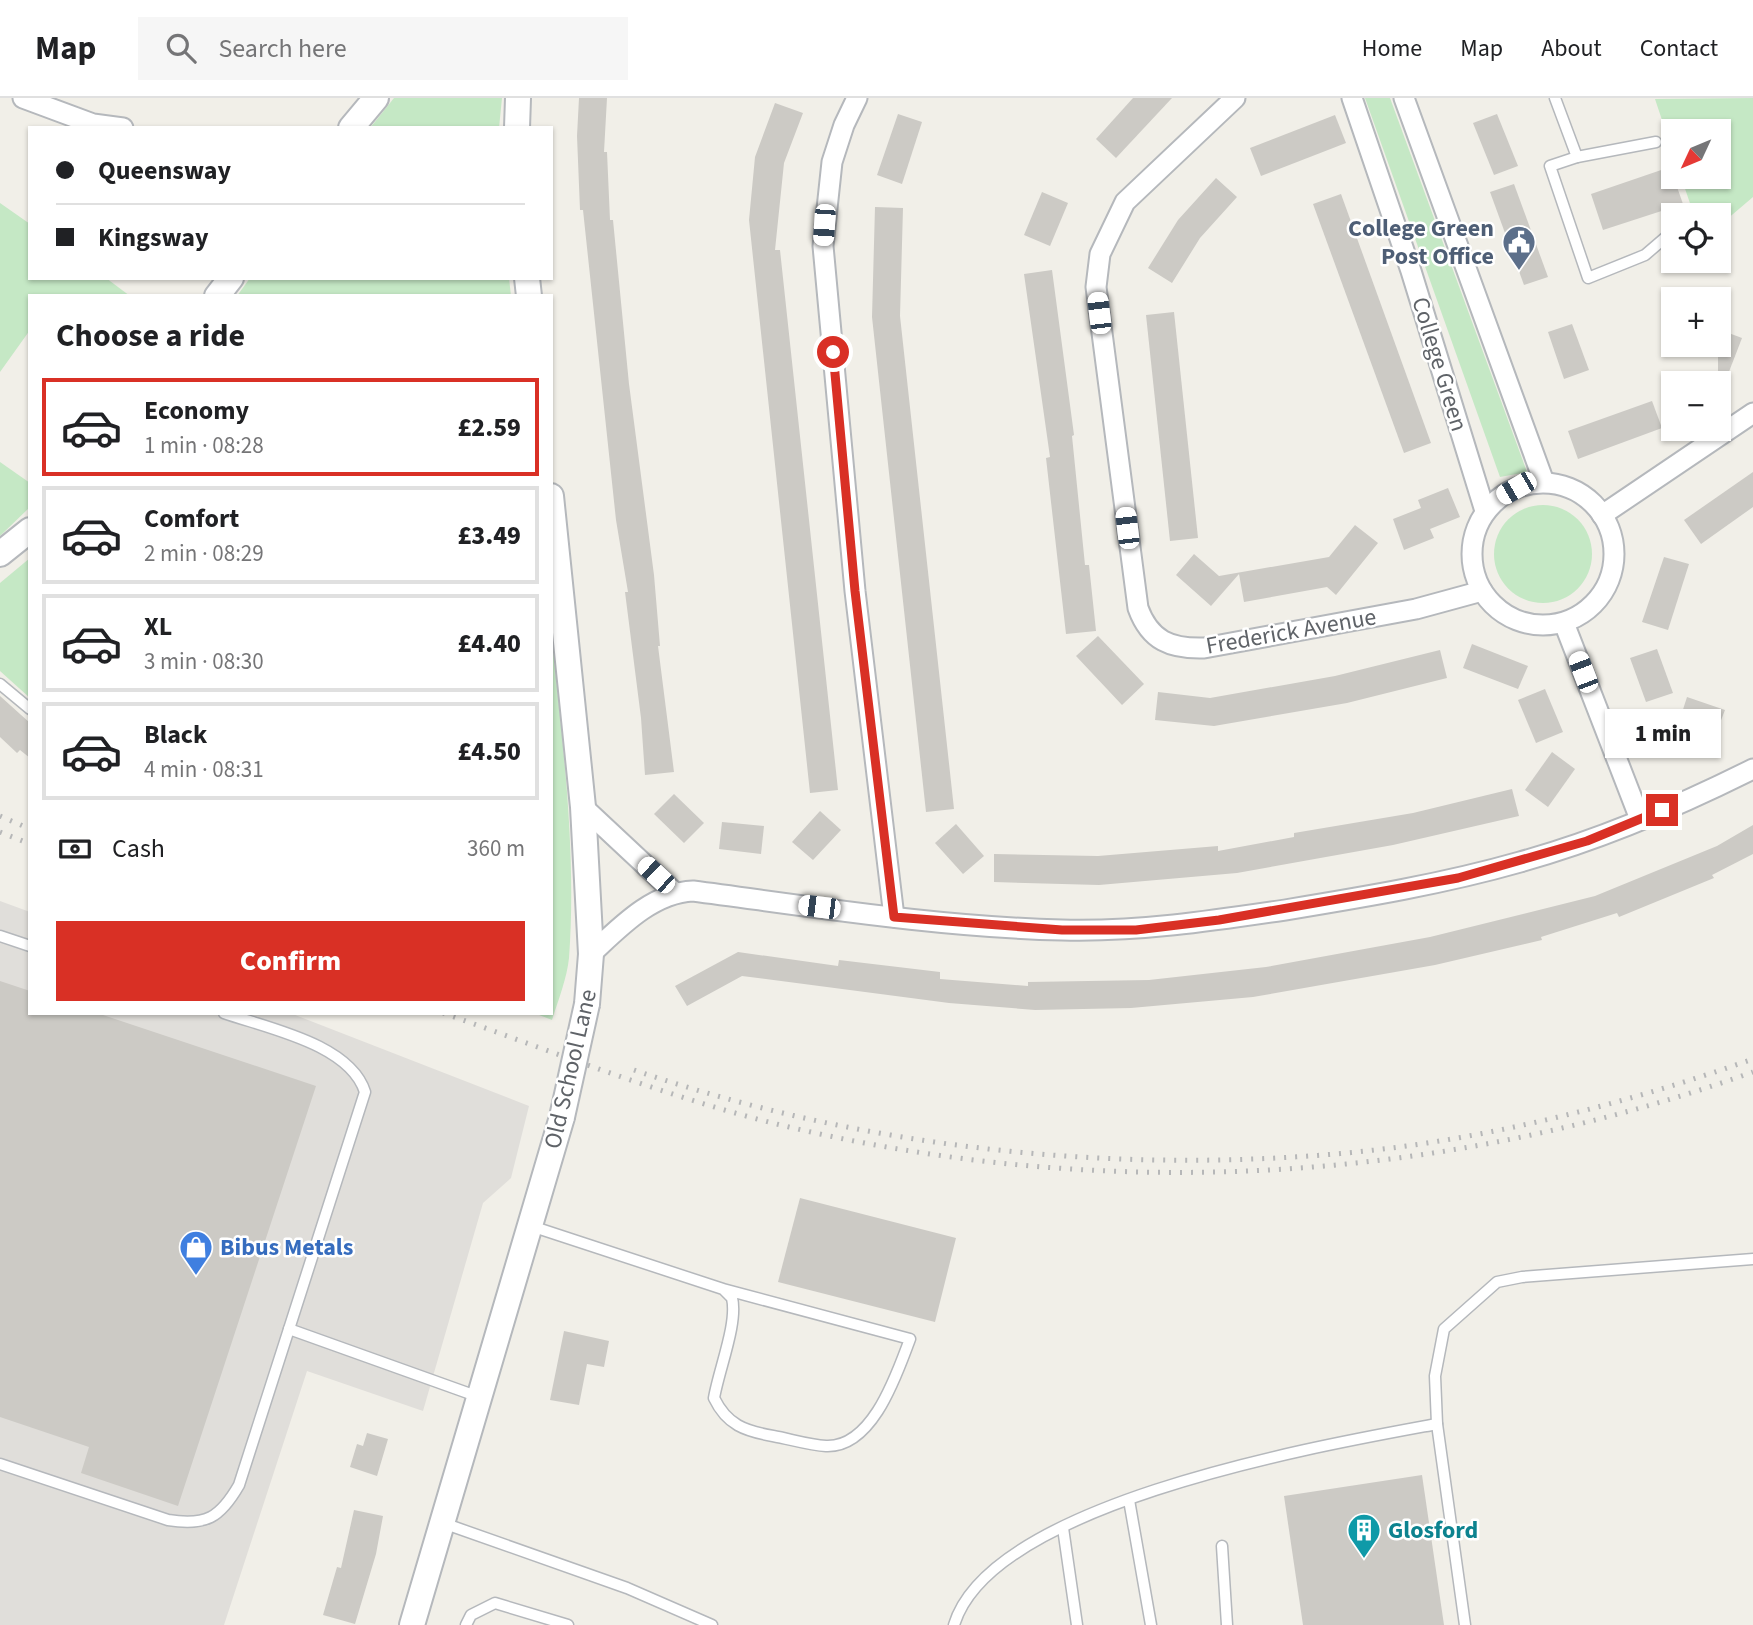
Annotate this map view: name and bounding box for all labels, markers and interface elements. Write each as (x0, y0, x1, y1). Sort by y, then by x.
search box (138, 17, 628, 80)
text: Map (35, 25, 96, 72)
icon: search (162, 29, 200, 67)
text: Search here (218, 30, 347, 67)
text: Home (1362, 31, 1422, 66)
text: Map (1460, 31, 1503, 66)
text: About (1541, 31, 1602, 66)
text: Contact (1640, 31, 1718, 66)
north arrow (1661, 119, 1731, 189)
map controls (1661, 119, 1731, 441)
text: Queensway (98, 152, 231, 189)
car (813, 203, 836, 247)
button: locate (1661, 203, 1731, 273)
place label: College Green Post Office (1348, 211, 1494, 274)
text: Kingsway (98, 219, 209, 256)
public building icon: College Green Post Office (1500, 223, 1538, 272)
button: + (1661, 287, 1731, 357)
car (1087, 291, 1112, 335)
street label: College Green (1402, 293, 1477, 436)
text: Choose a ride (56, 313, 245, 359)
route start (817, 336, 849, 368)
button: − (1661, 371, 1731, 441)
text: Economy (144, 392, 249, 429)
icon: car (60, 396, 123, 459)
text: £2.59 (457, 409, 521, 446)
text: 1 min · 08:28 (144, 429, 264, 462)
car (1493, 468, 1540, 508)
text: Comfort (144, 500, 239, 537)
icon: car (60, 504, 123, 567)
car (1115, 506, 1140, 550)
text: £3.49 (457, 517, 521, 554)
text: 2 min · 08:29 (144, 537, 264, 570)
street label: Frederick Avenue (1203, 599, 1379, 664)
text: XL (144, 608, 172, 645)
icon: car (60, 612, 123, 675)
text: £4.40 (457, 625, 521, 662)
text: 3 min · 08:30 (144, 645, 264, 678)
car (1566, 649, 1601, 695)
callout: 1 min (1604, 708, 1720, 758)
text: Black (144, 716, 207, 753)
text: 1 min (1635, 717, 1691, 750)
icon: car (60, 720, 123, 783)
text: £4.50 (457, 733, 521, 770)
text: 4 min · 08:31 (144, 753, 264, 786)
route end (1646, 794, 1678, 826)
icon: cash (56, 830, 94, 868)
text: Cash (112, 830, 165, 867)
text: 360 m (467, 832, 525, 865)
car (634, 853, 679, 897)
car (797, 894, 842, 920)
button: Confirm (56, 921, 525, 1001)
street label: Old School Lane (535, 986, 606, 1152)
shop icon: Bibus Metals (177, 1228, 215, 1277)
place label: Bibus Metals (220, 1230, 353, 1265)
building icon: Glosford (1345, 1511, 1383, 1560)
place label: Glosford (1388, 1513, 1478, 1548)

